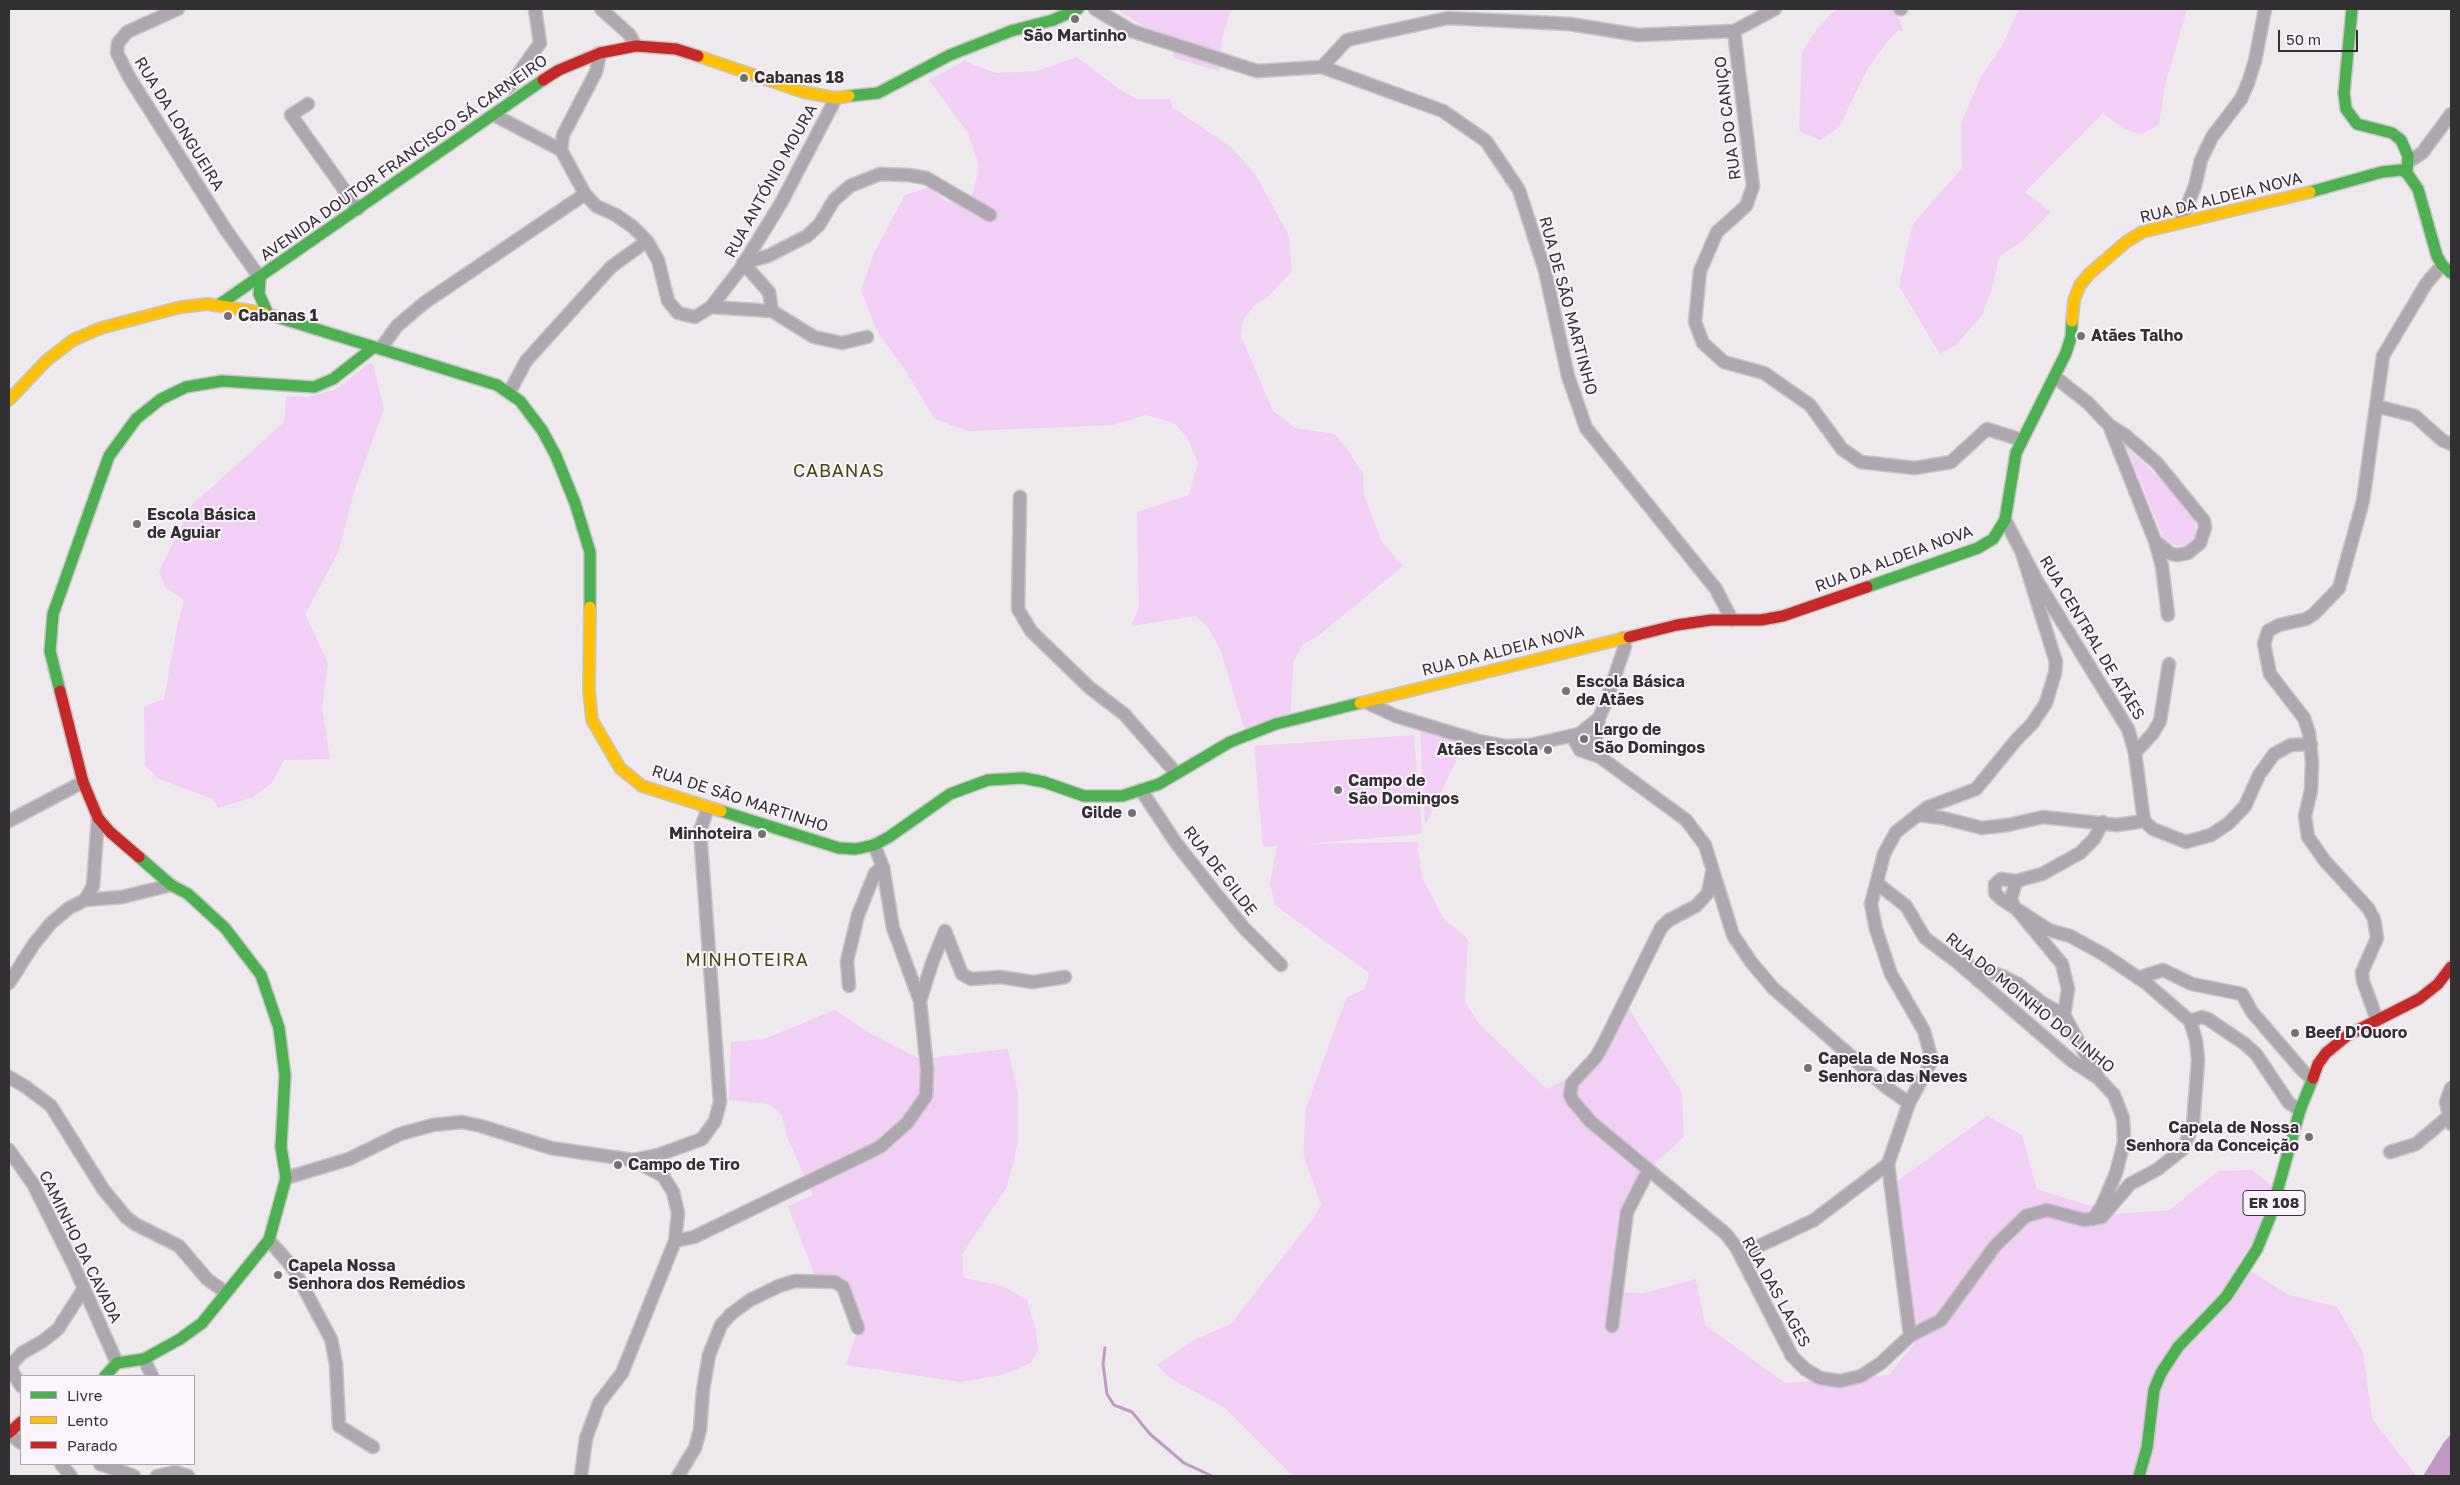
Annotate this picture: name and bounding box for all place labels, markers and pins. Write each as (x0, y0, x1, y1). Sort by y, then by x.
marker: São Martinho (1069, 13, 1081, 25)
place label: São Martinho (1023, 26, 1127, 46)
place label: Cabanas 18 (754, 68, 844, 88)
marker: Cabanas 18 (738, 72, 750, 84)
place label: Cabanas 1 (238, 306, 318, 326)
marker: Cabanas 1 (222, 310, 234, 322)
place label: Atães Talho (2091, 326, 2183, 346)
marker: Atães Talho (2075, 330, 2087, 342)
place label: Escola Básica de Aguiar (147, 505, 256, 543)
marker: Escola Básica de Aguiar (131, 518, 143, 530)
place label: Escola Básica de Atães (1576, 672, 1685, 710)
marker: Escola Básica de Atães (1560, 685, 1572, 697)
place label: Largo de São Domingos (1594, 720, 1705, 758)
marker: Largo de São Domingos (1578, 733, 1590, 745)
place label: Atães Escola (1437, 740, 1538, 760)
marker: Atães Escola (1542, 744, 1554, 756)
place label: Campo de São Domingos (1348, 771, 1459, 809)
marker: Campo de São Domingos (1332, 784, 1344, 796)
place label: Gilde (1081, 803, 1122, 823)
marker: Gilde (1126, 807, 1138, 819)
place label: Minhoteira (669, 824, 752, 844)
marker: Minhoteira (756, 828, 768, 840)
place label: Beef D'Ouoro (2305, 1023, 2407, 1043)
marker: Beef D'Ouoro (2289, 1027, 2301, 1039)
place label: Capela de Nossa Senhora das Neves (1818, 1049, 1967, 1087)
marker: Capela de Nossa Senhora das Neves (1802, 1062, 1814, 1074)
place label: Capela de Nossa Senhora da Conceição (2126, 1118, 2299, 1156)
marker: Capela de Nossa Senhora da Conceição (2303, 1131, 2315, 1143)
place label: Campo de Tiro (628, 1155, 740, 1175)
marker: Campo de Tiro (612, 1159, 624, 1171)
place label: Capela Nossa Senhora dos Remédios (288, 1256, 465, 1294)
marker: Capela Nossa Senhora dos Remédios (272, 1269, 284, 1281)

